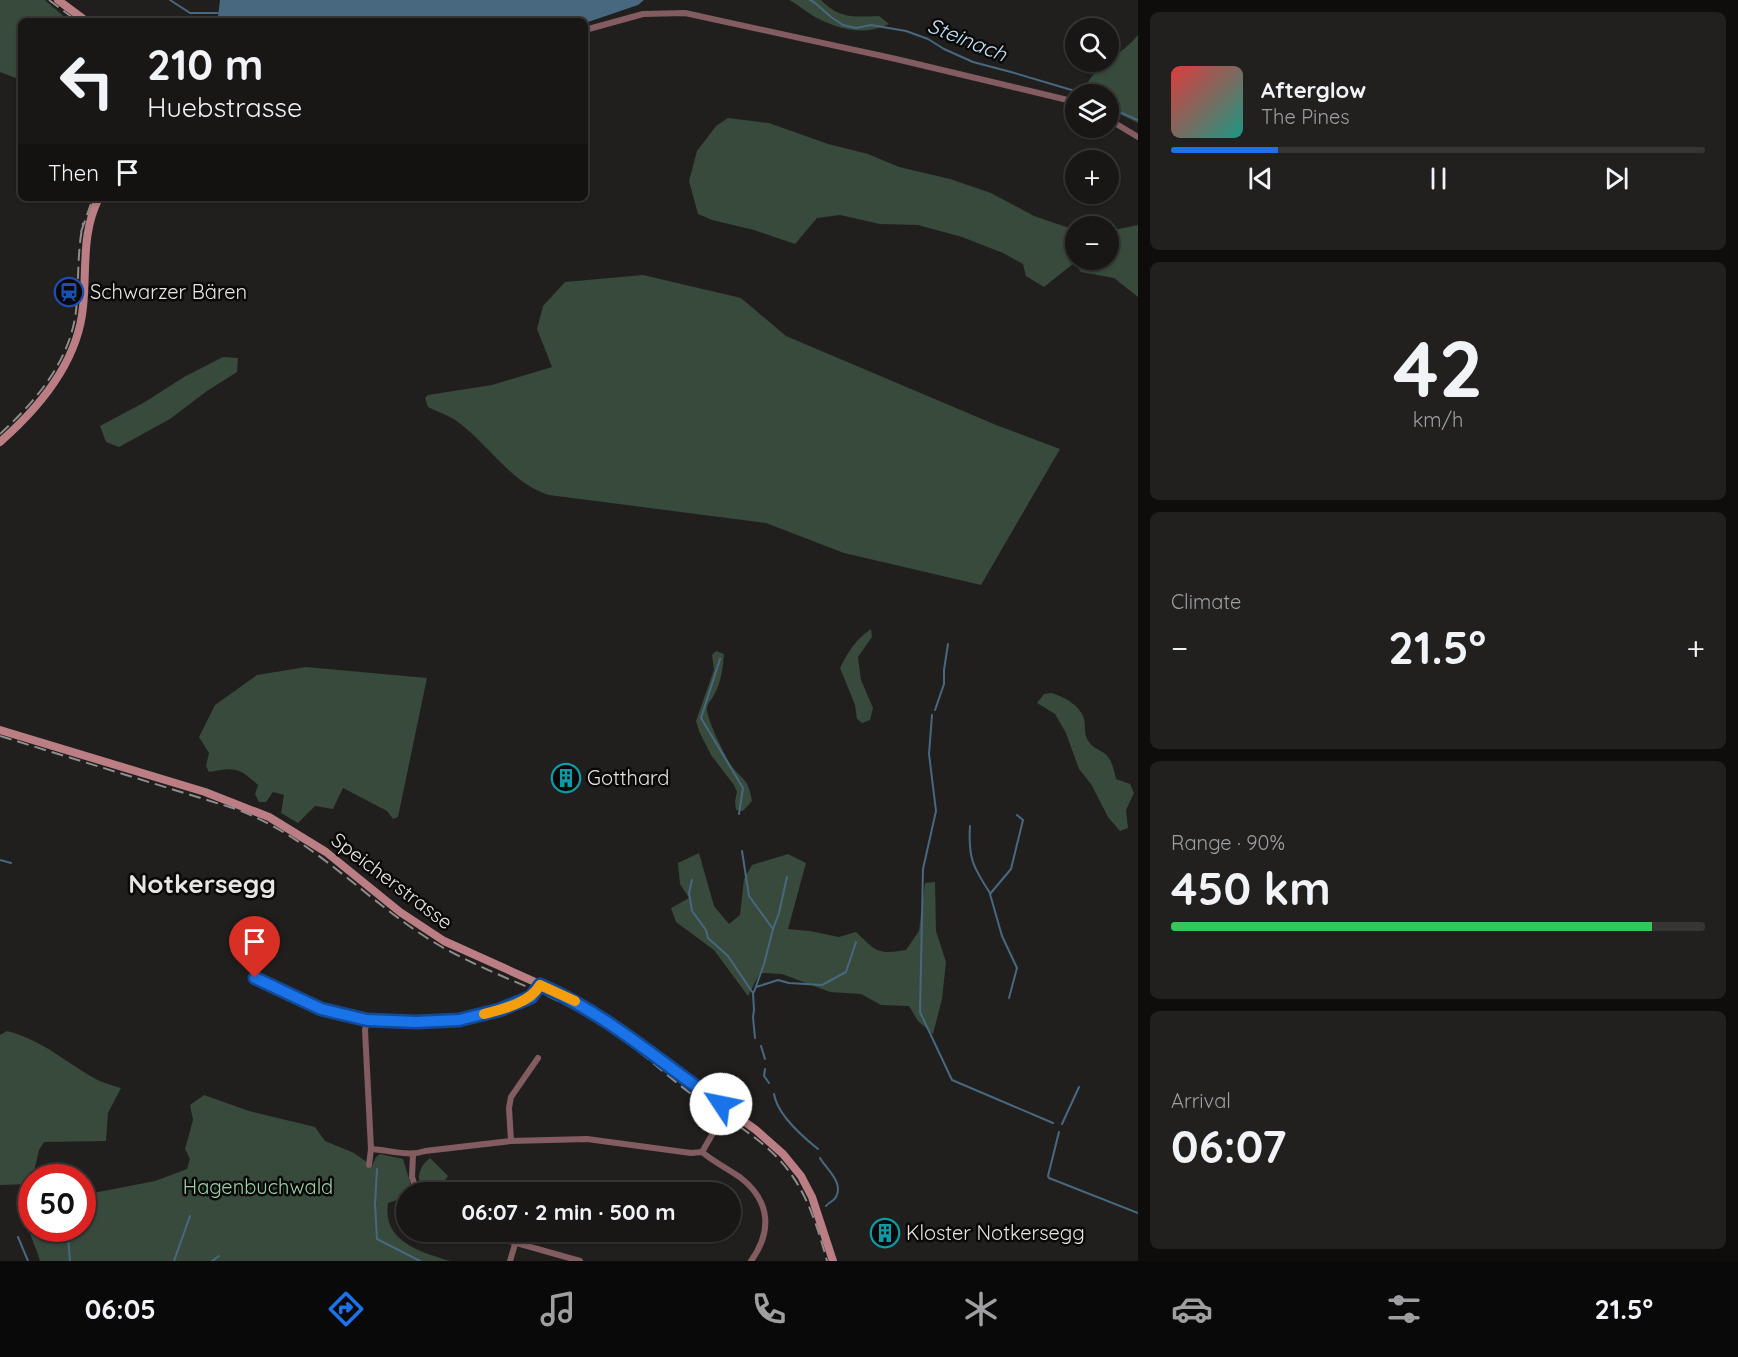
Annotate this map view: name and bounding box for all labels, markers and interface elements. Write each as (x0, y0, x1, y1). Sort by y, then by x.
water label: Steinach (924, 11, 1012, 67)
map controls (1065, 18, 1119, 270)
button: search (1065, 18, 1119, 72)
text: 210 m (147, 38, 264, 91)
icon: left (48, 42, 126, 120)
text: Afterglow (1261, 76, 1366, 104)
button: layers (1065, 84, 1119, 138)
text: Huebstrasse (147, 90, 302, 124)
text: The Pines (1261, 104, 1350, 129)
button: + (1065, 150, 1119, 204)
icon: arrive (111, 156, 144, 189)
text: Then (48, 159, 99, 187)
icon: previous (1244, 162, 1277, 195)
icon: pause (1422, 162, 1455, 195)
icon: next (1600, 162, 1633, 195)
button: − (1065, 216, 1119, 270)
station icon: Schwarzer Bären (53, 276, 85, 308)
place label: Schwarzer Bären (90, 279, 247, 304)
text: 42 (1393, 319, 1483, 417)
text: km/h (1413, 407, 1463, 432)
text: Climate (1171, 589, 1241, 614)
text: 21.5° (1388, 619, 1486, 675)
text: − (1171, 627, 1188, 668)
text: + (1686, 627, 1705, 668)
building icon: Gotthard (550, 762, 582, 794)
place label: Gotthard (587, 765, 669, 790)
street label: Speicherstrasse (327, 827, 458, 934)
text: Range · 90% (1171, 830, 1285, 855)
text: 450 km (1171, 860, 1331, 916)
district label: Notkersegg (128, 867, 276, 900)
pin (229, 916, 280, 978)
icon: arrive (238, 925, 271, 958)
position arrow (689, 1072, 753, 1136)
text: Arrival (1171, 1088, 1231, 1113)
text: 06:07 (1171, 1118, 1286, 1174)
speed limit sign: 50 (18, 1164, 96, 1242)
park label: Hagenbuchwald (183, 1174, 333, 1199)
text: 06:07 · 2 min · 500 m (461, 1198, 676, 1226)
building icon: Kloster Notkersegg (869, 1217, 901, 1249)
place label: Kloster Notkersegg (906, 1220, 1085, 1245)
icon: directions (325, 1288, 367, 1330)
icon: music (537, 1288, 579, 1330)
icon: phone (748, 1288, 790, 1330)
icon: climate (960, 1288, 1002, 1330)
icon: car (1171, 1288, 1213, 1330)
icon: filters (1383, 1288, 1425, 1330)
text: 06:05 (85, 1292, 156, 1326)
text: 21.5° (1594, 1292, 1653, 1326)

